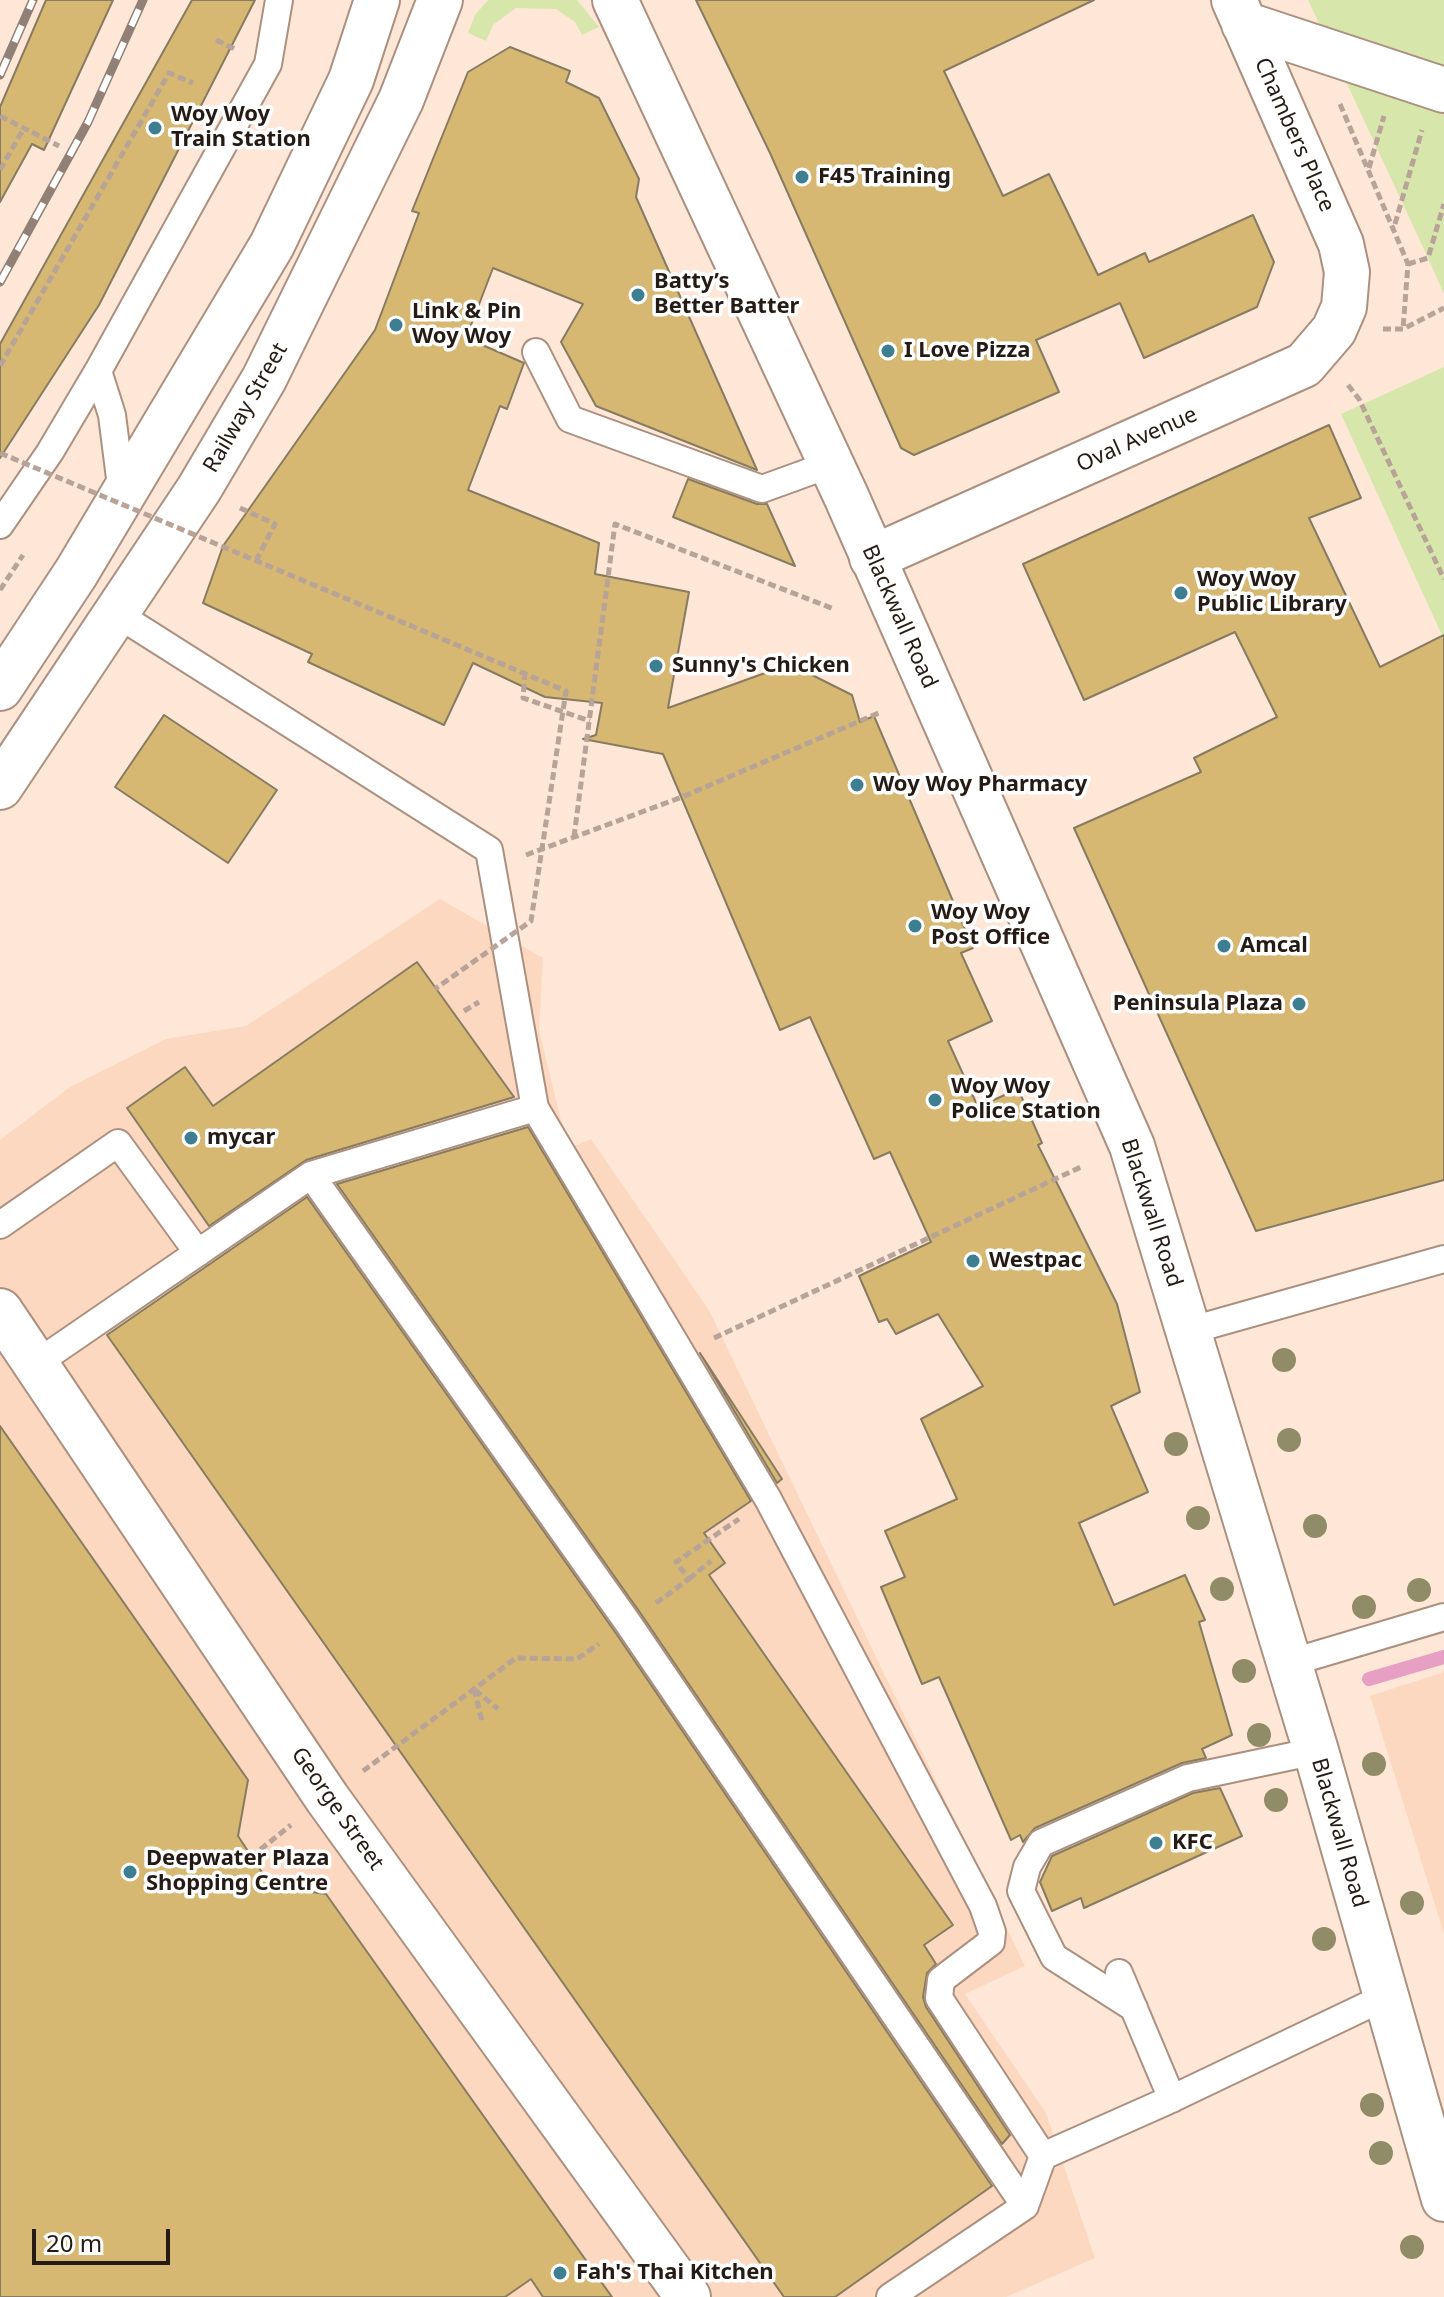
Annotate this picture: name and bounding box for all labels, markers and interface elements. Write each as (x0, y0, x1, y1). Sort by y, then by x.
street label: Chambers Place (1248, 54, 1340, 216)
place label: Woy Woy Train Station (171, 102, 311, 154)
marker: Woy Woy Train Station (146, 119, 164, 137)
place label: F45 Training (818, 164, 951, 190)
marker: F45 Training (793, 168, 811, 186)
place label: Batty’s Better Batter (654, 269, 799, 320)
marker: Batty’s Better Batter (629, 286, 647, 304)
place label: Link & Pin Woy Woy (412, 299, 521, 350)
marker: Link & Pin Woy Woy (387, 316, 405, 334)
street label: Railway Street (198, 338, 294, 478)
place label: I Love Pizza (904, 338, 1030, 364)
marker: I Love Pizza (879, 342, 897, 360)
street label: Oval Avenue (1073, 402, 1201, 478)
street label: Blackwall Road (856, 541, 942, 693)
place label: Woy Woy Public Library (1197, 567, 1347, 618)
marker: Woy Woy Public Library (1172, 584, 1190, 602)
place label: Sunny's Chicken (672, 653, 850, 679)
marker: Sunny's Chicken (647, 657, 665, 675)
place label: Woy Woy Pharmacy (873, 772, 1087, 798)
marker: Woy Woy Pharmacy (848, 776, 866, 794)
place label: Woy Woy Post Office (931, 900, 1050, 952)
marker: Woy Woy Post Office (906, 917, 924, 935)
place label: Amcal (1240, 933, 1308, 959)
marker: Amcal (1215, 937, 1233, 955)
place label: Peninsula Plaza (1113, 991, 1283, 1017)
marker: Peninsula Plaza (1290, 995, 1308, 1013)
place label: Woy Woy Police Station (951, 1074, 1101, 1126)
marker: Woy Woy Police Station (926, 1091, 944, 1109)
place label: mycar (207, 1125, 275, 1151)
marker: mycar (182, 1129, 200, 1147)
street label: Blackwall Road (1115, 1136, 1187, 1290)
place label: Westpac (989, 1248, 1082, 1274)
marker: Westpac (964, 1252, 982, 1270)
street label: George Street (285, 1743, 389, 1875)
street label: Blackwall Road (1305, 1755, 1373, 1911)
place label: KFC (1172, 1830, 1213, 1856)
marker: KFC (1147, 1834, 1165, 1852)
place label: Deepwater Plaza Shopping Centre (146, 1846, 330, 1898)
marker: Deepwater Plaza Shopping Centre (121, 1863, 139, 1881)
scale bar (36, 2213, 174, 2263)
text: 20 m (46, 2226, 102, 2259)
place label: Fah's Thai Kitchen (576, 2260, 774, 2286)
marker: Fah's Thai Kitchen (551, 2264, 569, 2282)

